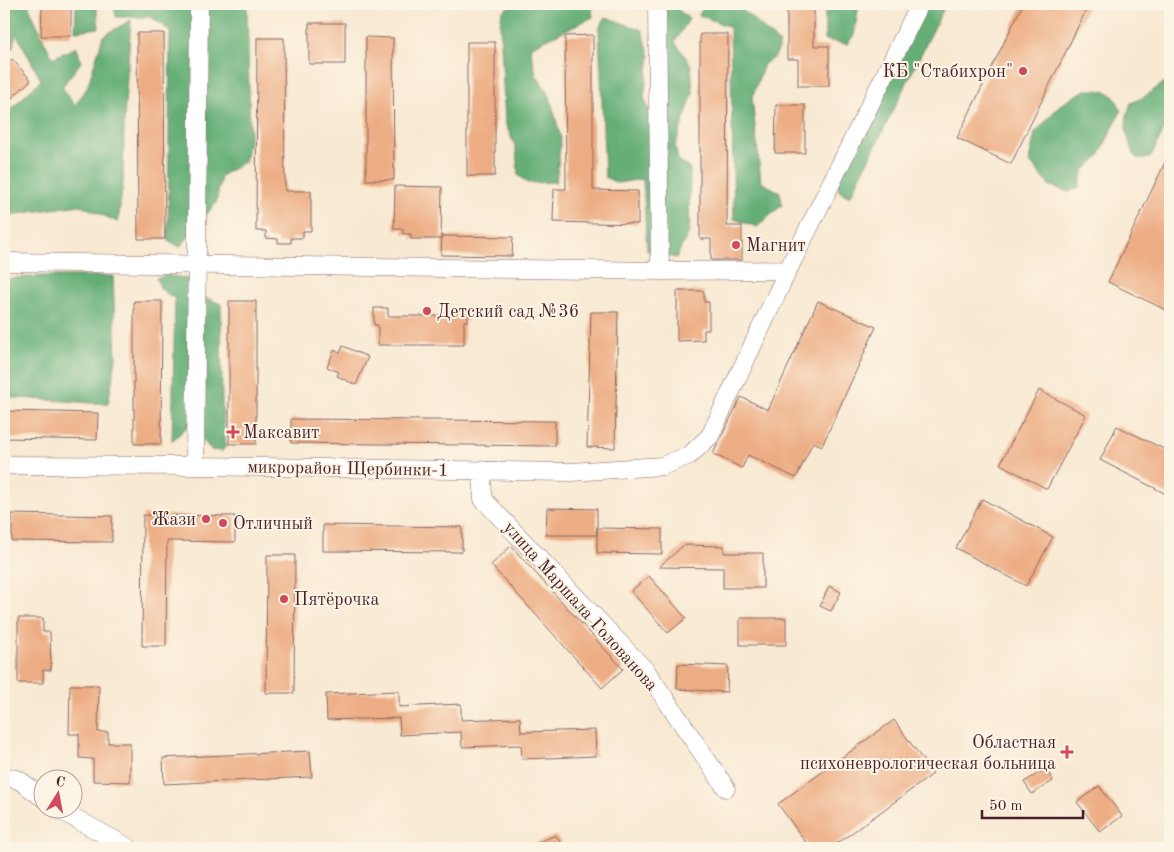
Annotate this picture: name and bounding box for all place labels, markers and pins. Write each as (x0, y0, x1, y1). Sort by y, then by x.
place label: КБ "Стабихрон" (882, 63, 1013, 81)
marker: КБ "Стабихрон" (1017, 65, 1029, 77)
place label: Магнит (746, 237, 806, 255)
marker: Магнит (730, 239, 742, 251)
place label: Детский сад №36 (437, 303, 579, 321)
marker: Детский сад №36 (421, 305, 433, 317)
place label: Максавит (243, 424, 320, 442)
marker: Максавит (227, 426, 239, 438)
place label: Жази (151, 511, 196, 529)
marker: Жази (200, 513, 212, 525)
place label: Отличный (233, 515, 313, 533)
marker: Отличный (217, 517, 229, 529)
place label: Пятёрочка (294, 591, 380, 609)
marker: Пятёрочка (278, 593, 290, 605)
place label: Областная психоневрологическая больница (800, 734, 1056, 773)
marker: Областная психоневрологическая больница (1060, 745, 1074, 759)

